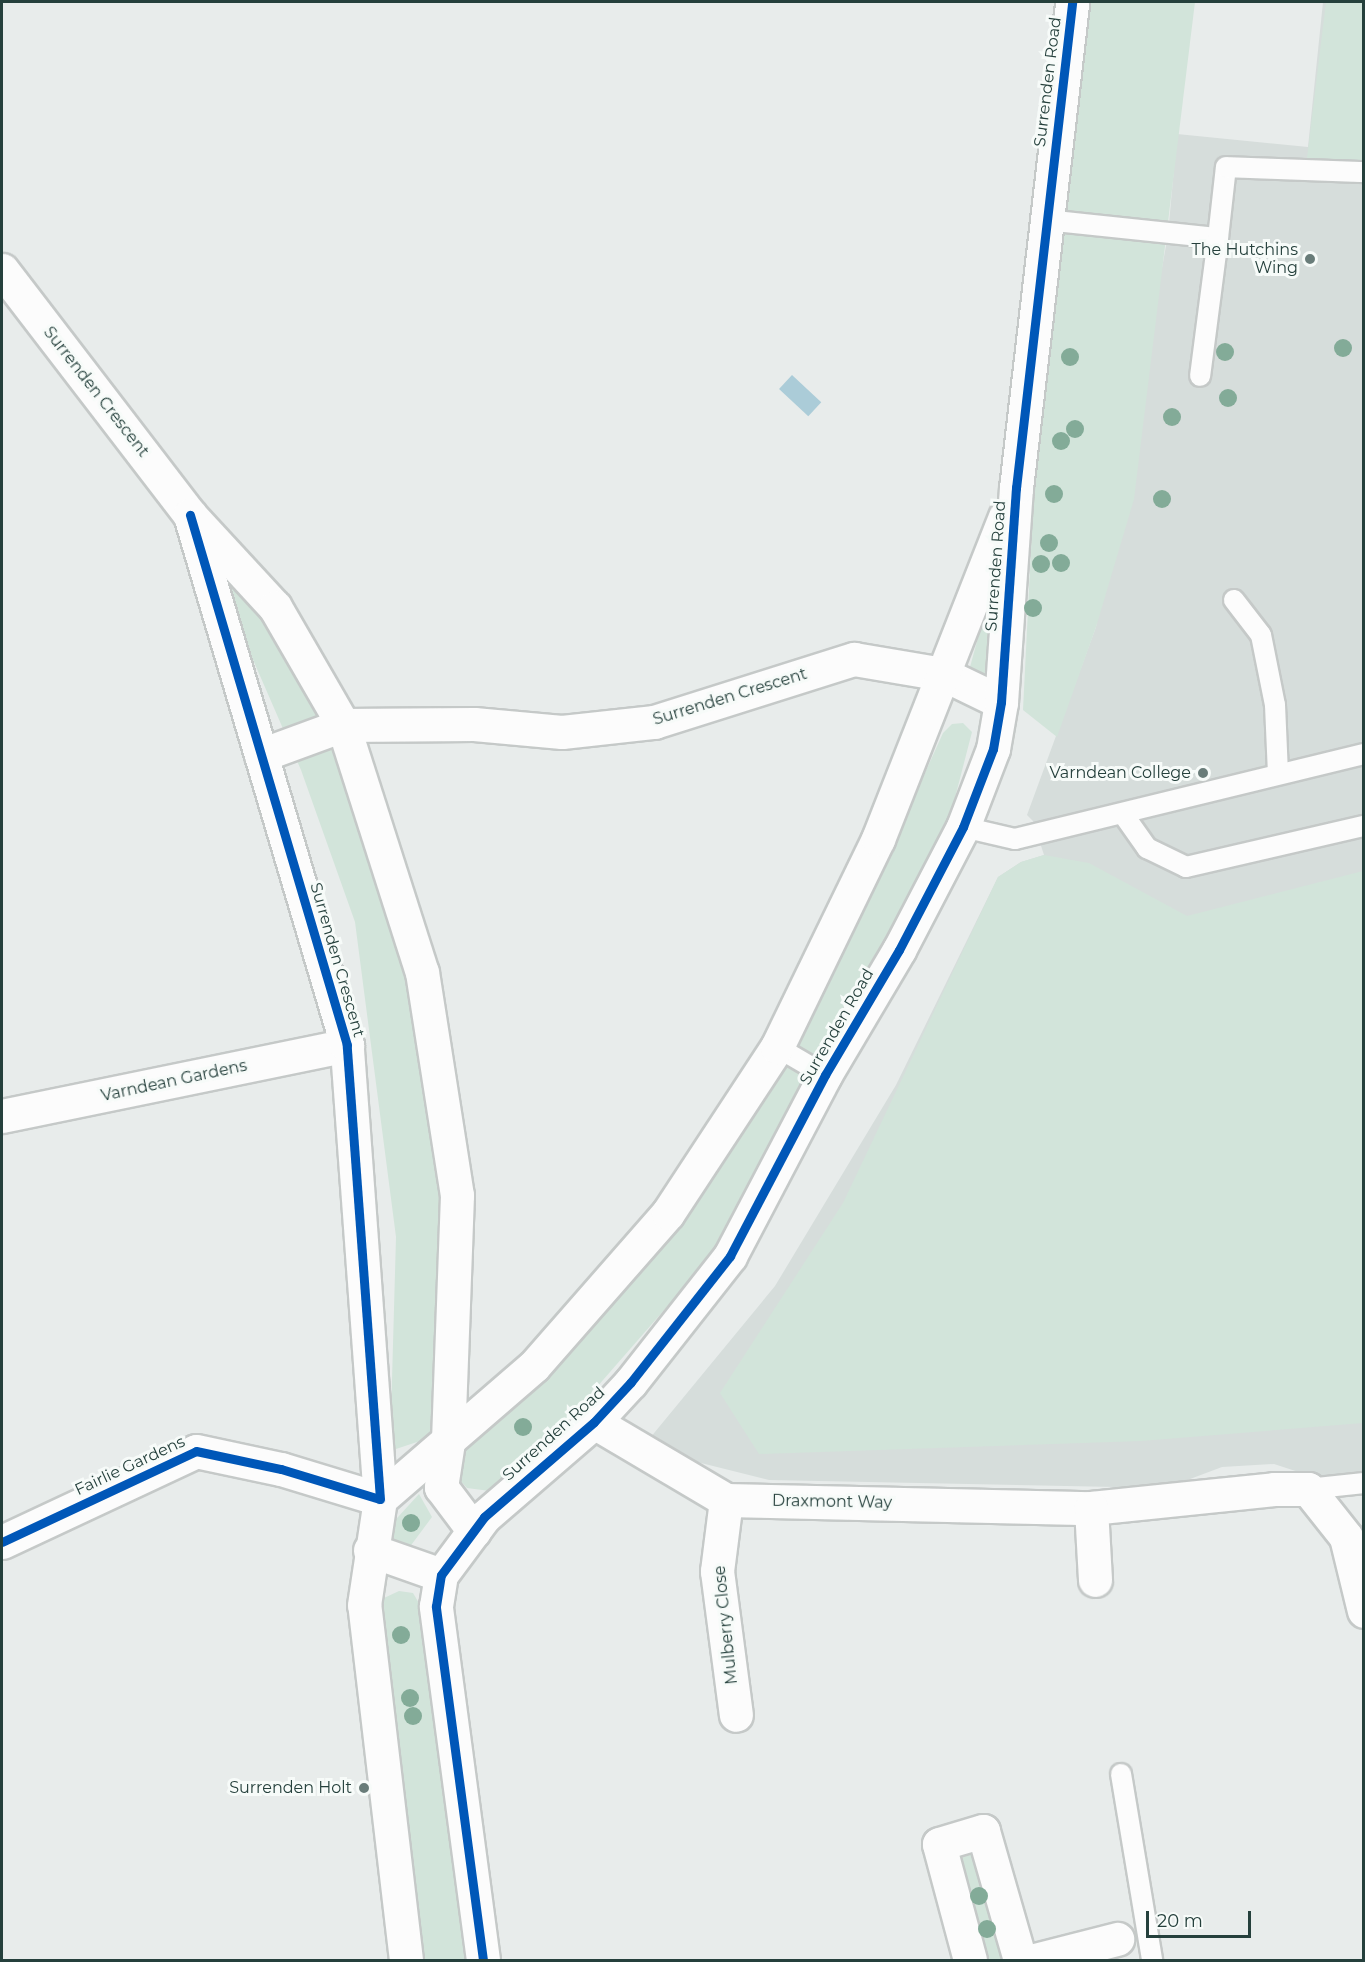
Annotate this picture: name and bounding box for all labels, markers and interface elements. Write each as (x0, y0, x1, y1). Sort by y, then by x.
street label: Surrenden Road (1030, 16, 1066, 148)
place label: The Hutchins Wing (1192, 240, 1298, 278)
marker: The Hutchins Wing (1303, 252, 1317, 266)
street label: Surrenden Crescent (39, 323, 153, 461)
street label: Surrenden Road (982, 500, 1010, 632)
street label: Surrenden Crescent (651, 664, 809, 730)
place label: Varndean College (1050, 763, 1191, 783)
marker: Varndean College (1196, 766, 1210, 780)
street label: Surrenden Crescent (306, 880, 368, 1040)
street label: Surrenden Road (796, 966, 878, 1088)
street label: Varndean Gardens (99, 1056, 249, 1106)
street label: Surrenden Road (499, 1383, 609, 1485)
street label: Fairlie Gardens (72, 1432, 188, 1500)
street label: Draxmont Way (772, 1491, 892, 1513)
street label: Mulberry Close (710, 1565, 742, 1685)
place label: Surrenden Holt (229, 1778, 352, 1798)
marker: Surrenden Holt (357, 1781, 371, 1795)
scale bar (1149, 1899, 1254, 1937)
text: 20 m (1157, 1910, 1203, 1932)

